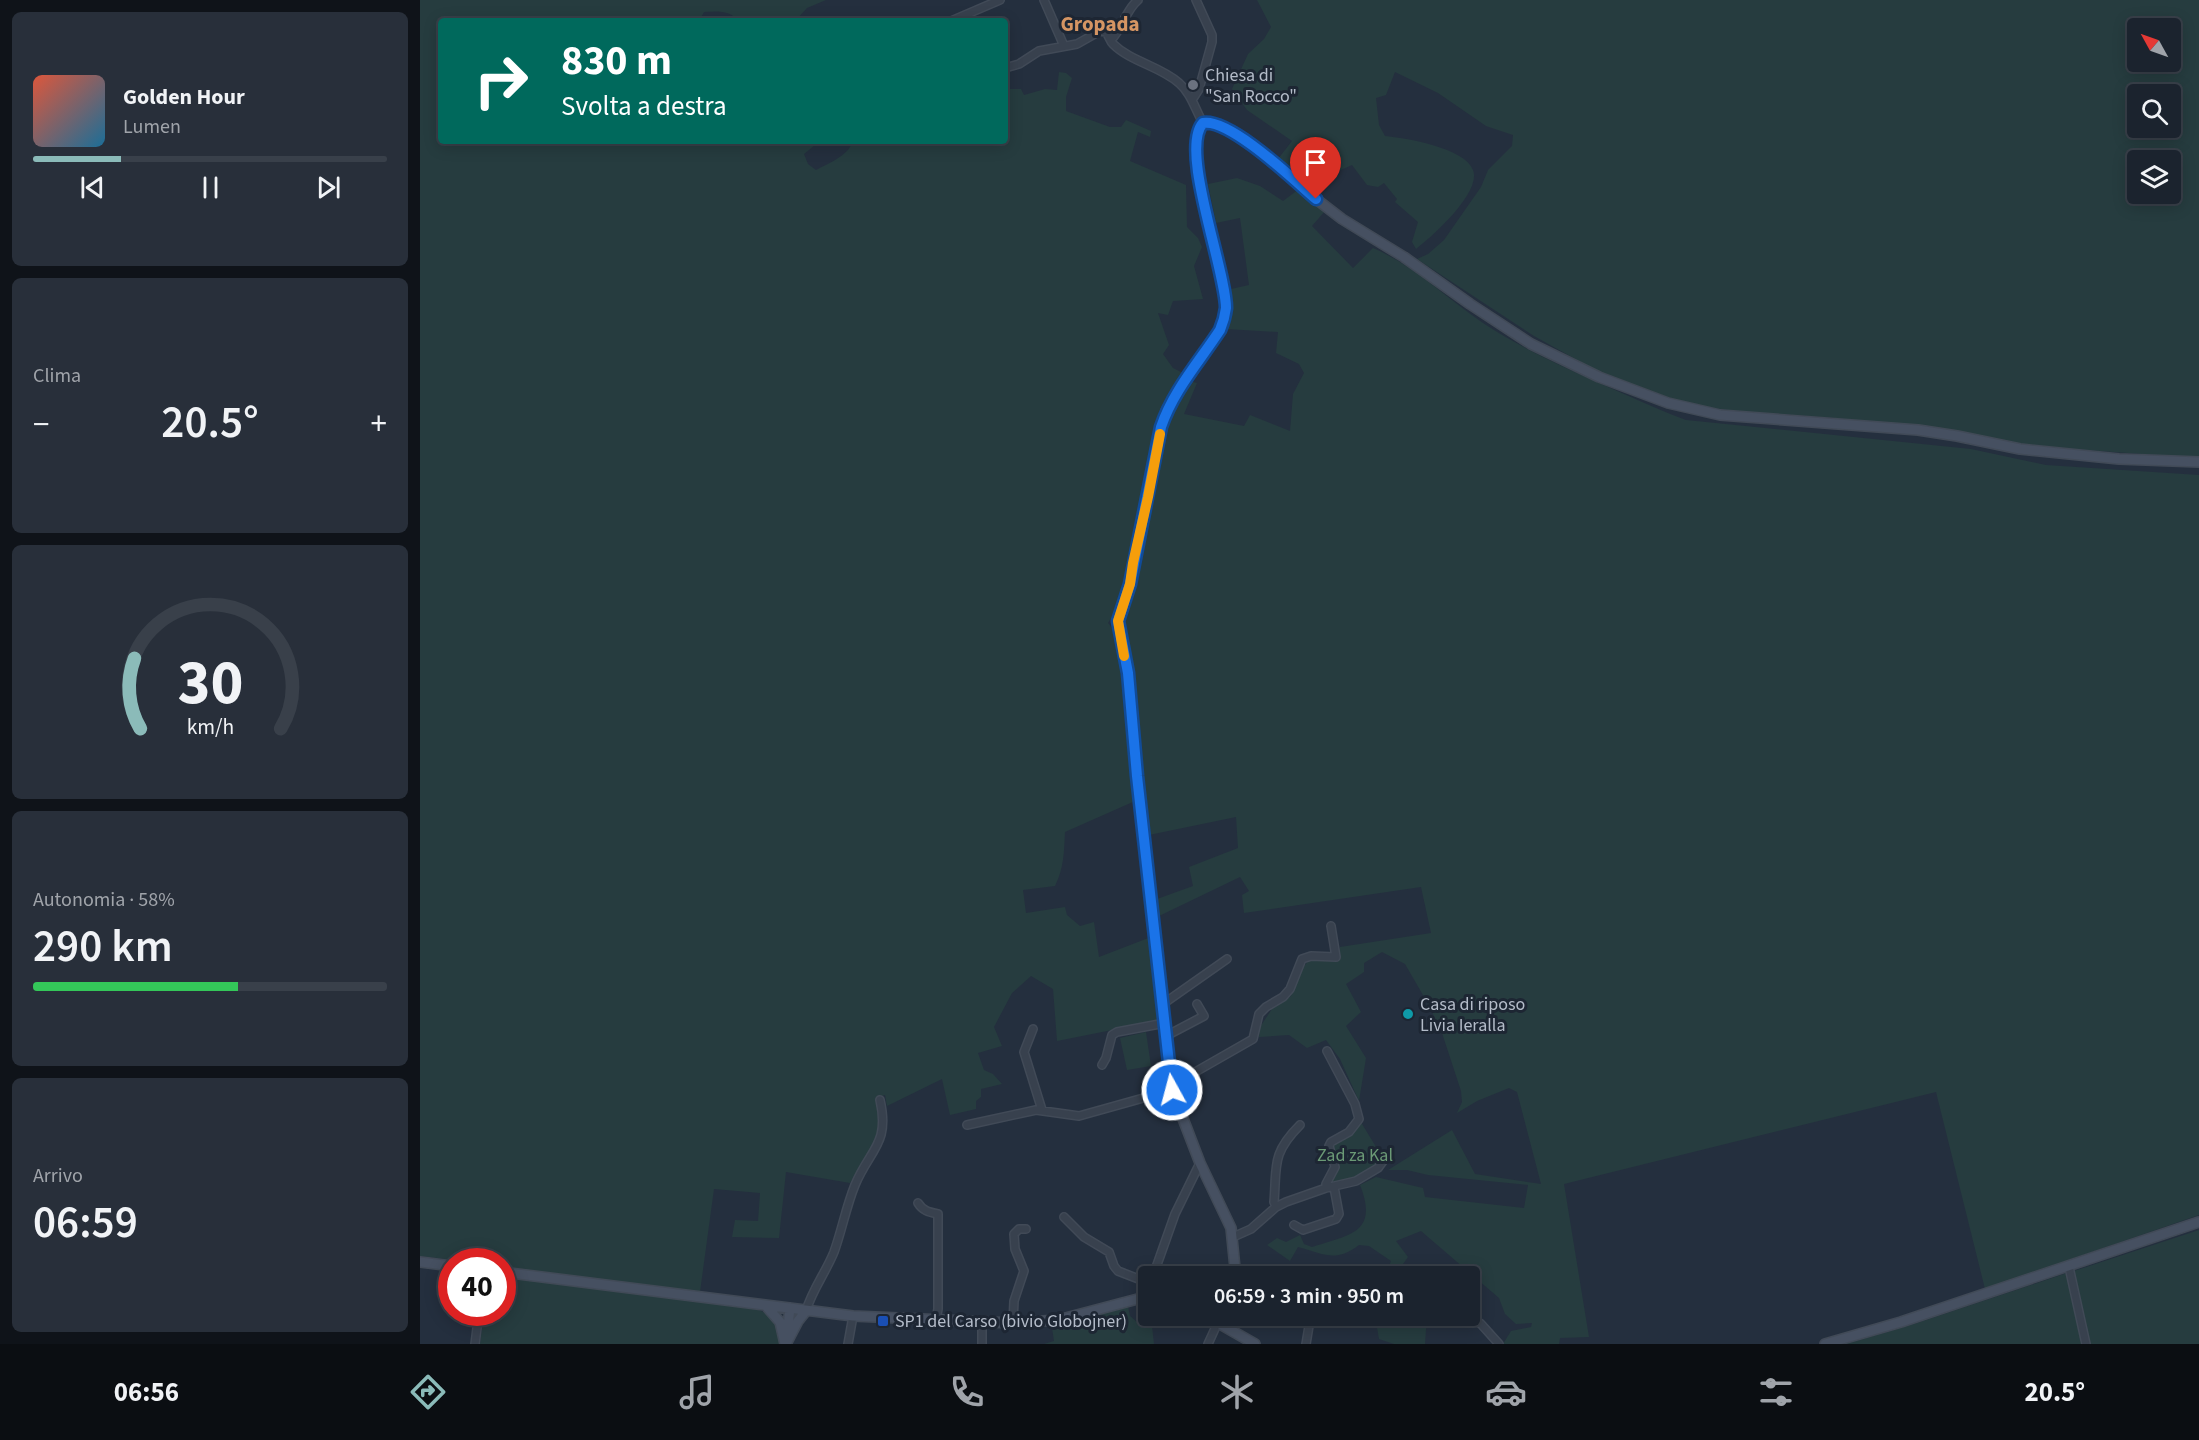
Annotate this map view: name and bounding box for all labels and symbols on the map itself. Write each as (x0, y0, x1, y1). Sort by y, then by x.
district label: Gropada (1060, 9, 1140, 39)
north arrow (2127, 18, 2181, 72)
place label: Chiesa di "San Rocco" (1205, 63, 1297, 109)
marker: Chiesa di "San Rocco" (1186, 78, 1200, 92)
pin (1290, 137, 1341, 199)
place label: Casa di riposo Livia Ieralla (1420, 992, 1525, 1038)
marker: Casa di riposo Livia Ieralla (1401, 1007, 1415, 1021)
position arrow (1140, 1058, 1204, 1122)
park label: Zad za Kal (1317, 1143, 1393, 1168)
speed limit sign: 40 (438, 1248, 516, 1326)
place label: SP1 del Carso (bivio Globojner) (895, 1309, 1127, 1334)
marker: SP1 del Carso (bivio Globojner) (876, 1314, 890, 1328)

